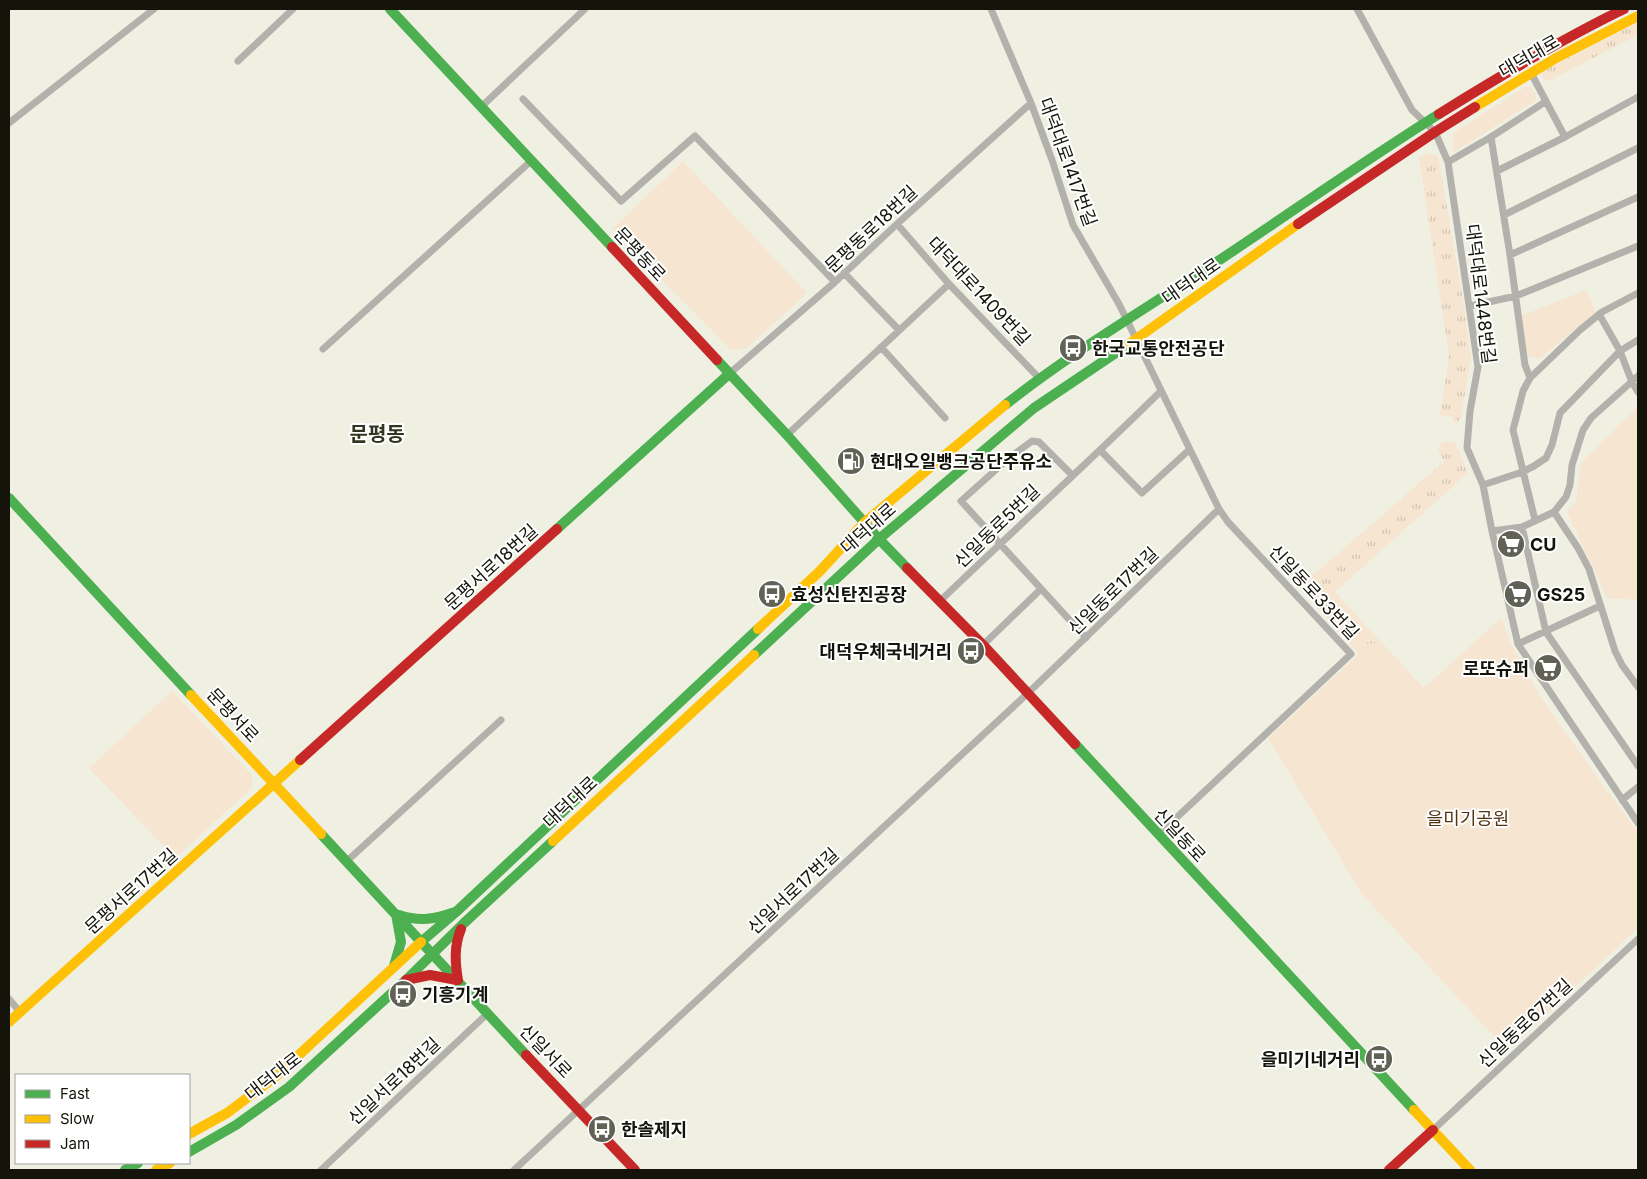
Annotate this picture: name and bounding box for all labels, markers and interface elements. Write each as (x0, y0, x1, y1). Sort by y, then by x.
street label: 대덕대로 (1495, 30, 1563, 82)
street label: 대덕대로1417번길 (1035, 95, 1101, 229)
street label: 문평동로18번길 (821, 181, 921, 277)
street label: 문평동로 (610, 223, 670, 285)
street label: 대덕대로1448번길 (1462, 223, 1500, 365)
street label: 대덕대로1409번길 (923, 232, 1035, 350)
street label: 대덕대로 (1158, 253, 1224, 309)
bus stop icon: 한국교통안전공단 (1058, 333, 1088, 363)
place label: 한국교통안전공단 (1092, 338, 1225, 359)
district label: 문평동 (349, 422, 405, 446)
fuel station icon: 현대오일뱅크공단주유소 (836, 446, 866, 476)
place label: 현대오일뱅크공단주유소 (870, 451, 1052, 472)
street label: 신일동로5번길 (950, 480, 1044, 572)
street label: 대덕대로 (836, 498, 900, 558)
street label: 문평서로18번길 (440, 520, 542, 614)
supermarket icon: CU (1496, 529, 1526, 559)
place label: CU (1530, 534, 1557, 555)
street label: 신일동로33번길 (1265, 540, 1363, 644)
street label: 신일동로17번길 (1064, 543, 1162, 639)
bus stop icon: 효성신탄진공장 (757, 579, 787, 609)
supermarket icon: GS25 (1503, 579, 1533, 609)
place label: 효성신탄진공장 (791, 584, 907, 605)
place label: GS25 (1537, 584, 1585, 605)
bus stop icon: 대덕우체국네거리 (956, 636, 986, 666)
place label: 대덕우체국네거리 (820, 641, 952, 662)
supermarket icon: 로또슈퍼 (1533, 653, 1563, 683)
place label: 로또슈퍼 (1463, 658, 1529, 679)
street label: 문평서로 (203, 684, 263, 746)
street label: 대덕대로 (539, 772, 601, 832)
street label: 신일동로 (1150, 804, 1210, 866)
park label: 을미기공원 (1427, 808, 1509, 829)
street label: 신일서로17번길 (743, 843, 843, 939)
street label: 문평서로17번길 (81, 844, 181, 938)
street label: 신일동로67번길 (1474, 974, 1576, 1072)
bus stop icon: 기흥기계 (388, 979, 418, 1009)
place label: 기흥기계 (422, 984, 488, 1005)
street label: 신일서로 (515, 1020, 577, 1082)
street label: 신일서로18번길 (344, 1033, 444, 1129)
bus stop icon: 을미기네거리 (1364, 1044, 1394, 1074)
street label: 대덕대로 (240, 1047, 306, 1105)
place label: 을미기네거리 (1261, 1049, 1360, 1070)
legend (15, 1074, 190, 1164)
text: Fast (60, 1084, 90, 1103)
text: Slow (60, 1109, 94, 1128)
bus stop icon: 한솔제지 (587, 1114, 617, 1144)
place label: 한솔제지 (621, 1119, 687, 1140)
text: Jam (60, 1134, 90, 1153)

